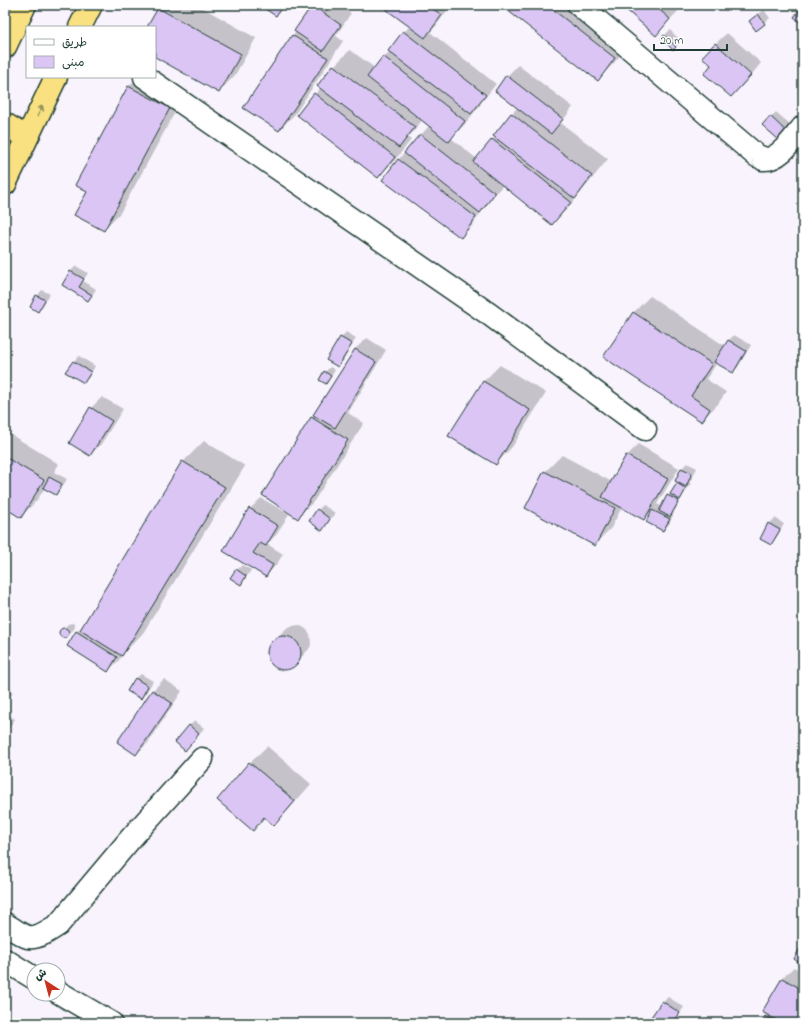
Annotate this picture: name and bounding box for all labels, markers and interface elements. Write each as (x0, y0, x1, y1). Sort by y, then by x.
legend (26, 26, 156, 78)
scale bar (654, 26, 727, 52)
text: 20 m (660, 32, 683, 50)
text: طريق (62, 34, 87, 52)
text: مبنى (62, 54, 85, 72)
one-way arrow (37, 105, 44, 117)
north arrow (26, 962, 66, 1002)
text: ش (31, 965, 50, 985)

